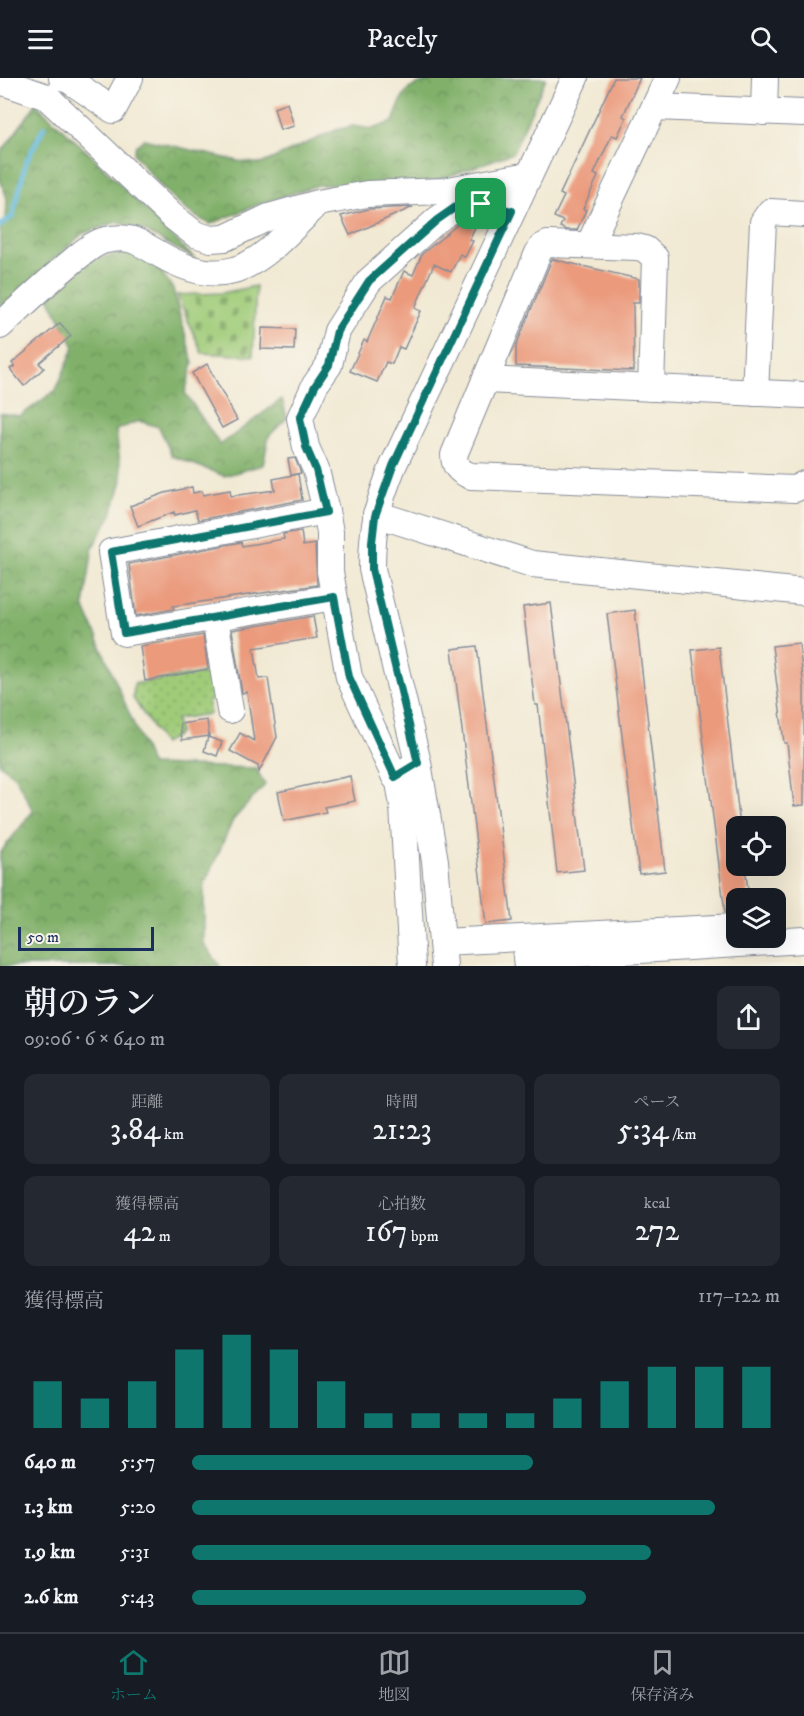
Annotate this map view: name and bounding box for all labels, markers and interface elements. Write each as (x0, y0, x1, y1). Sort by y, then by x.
text: Pacely (367, 22, 437, 56)
icon: menu (24, 23, 57, 56)
icon: search (747, 23, 780, 56)
pin (455, 178, 506, 229)
icon: arrive (464, 187, 497, 220)
map controls (726, 816, 786, 948)
button: locate (726, 816, 786, 876)
button: layers (726, 888, 786, 948)
scale bar (18, 924, 154, 952)
text: 50 m (27, 927, 59, 947)
text: 朝のラン (24, 984, 156, 1025)
button: share (717, 986, 780, 1049)
text: 09:06 · 6 × 640 m (24, 1027, 165, 1052)
text: 距離 (131, 1092, 163, 1112)
text: 時間 (386, 1092, 418, 1112)
text: ペース (633, 1092, 681, 1112)
text: 3.84 (110, 1112, 161, 1149)
text: 21:23 (372, 1112, 432, 1149)
text: 5:34 (618, 1112, 669, 1149)
text: km (161, 1124, 184, 1144)
text: /km (669, 1124, 696, 1144)
text: kcal (644, 1193, 670, 1213)
text: 獲得標高 (115, 1194, 179, 1214)
text: 心拍数 (378, 1194, 426, 1214)
text: 272 (635, 1213, 679, 1250)
text: 42 (123, 1214, 155, 1251)
text: 167 (365, 1214, 408, 1251)
text: m (155, 1226, 171, 1246)
text: bpm (408, 1226, 439, 1246)
text: 117–122 m (698, 1284, 780, 1309)
text: 獲得標高 (24, 1289, 104, 1314)
text: 640 m (24, 1450, 76, 1475)
text: 5:57 (120, 1450, 156, 1475)
text: 1.3 km (24, 1495, 73, 1520)
text: 5:20 (120, 1495, 156, 1520)
text: 1.9 km (24, 1540, 75, 1565)
text: 5:31 (120, 1540, 150, 1565)
text: 2.6 km (24, 1585, 79, 1610)
text: 5:43 (120, 1585, 154, 1610)
tab: ホーム (110, 1646, 158, 1705)
tab: 地図 (378, 1646, 411, 1705)
tab: 保存済み (630, 1646, 694, 1705)

